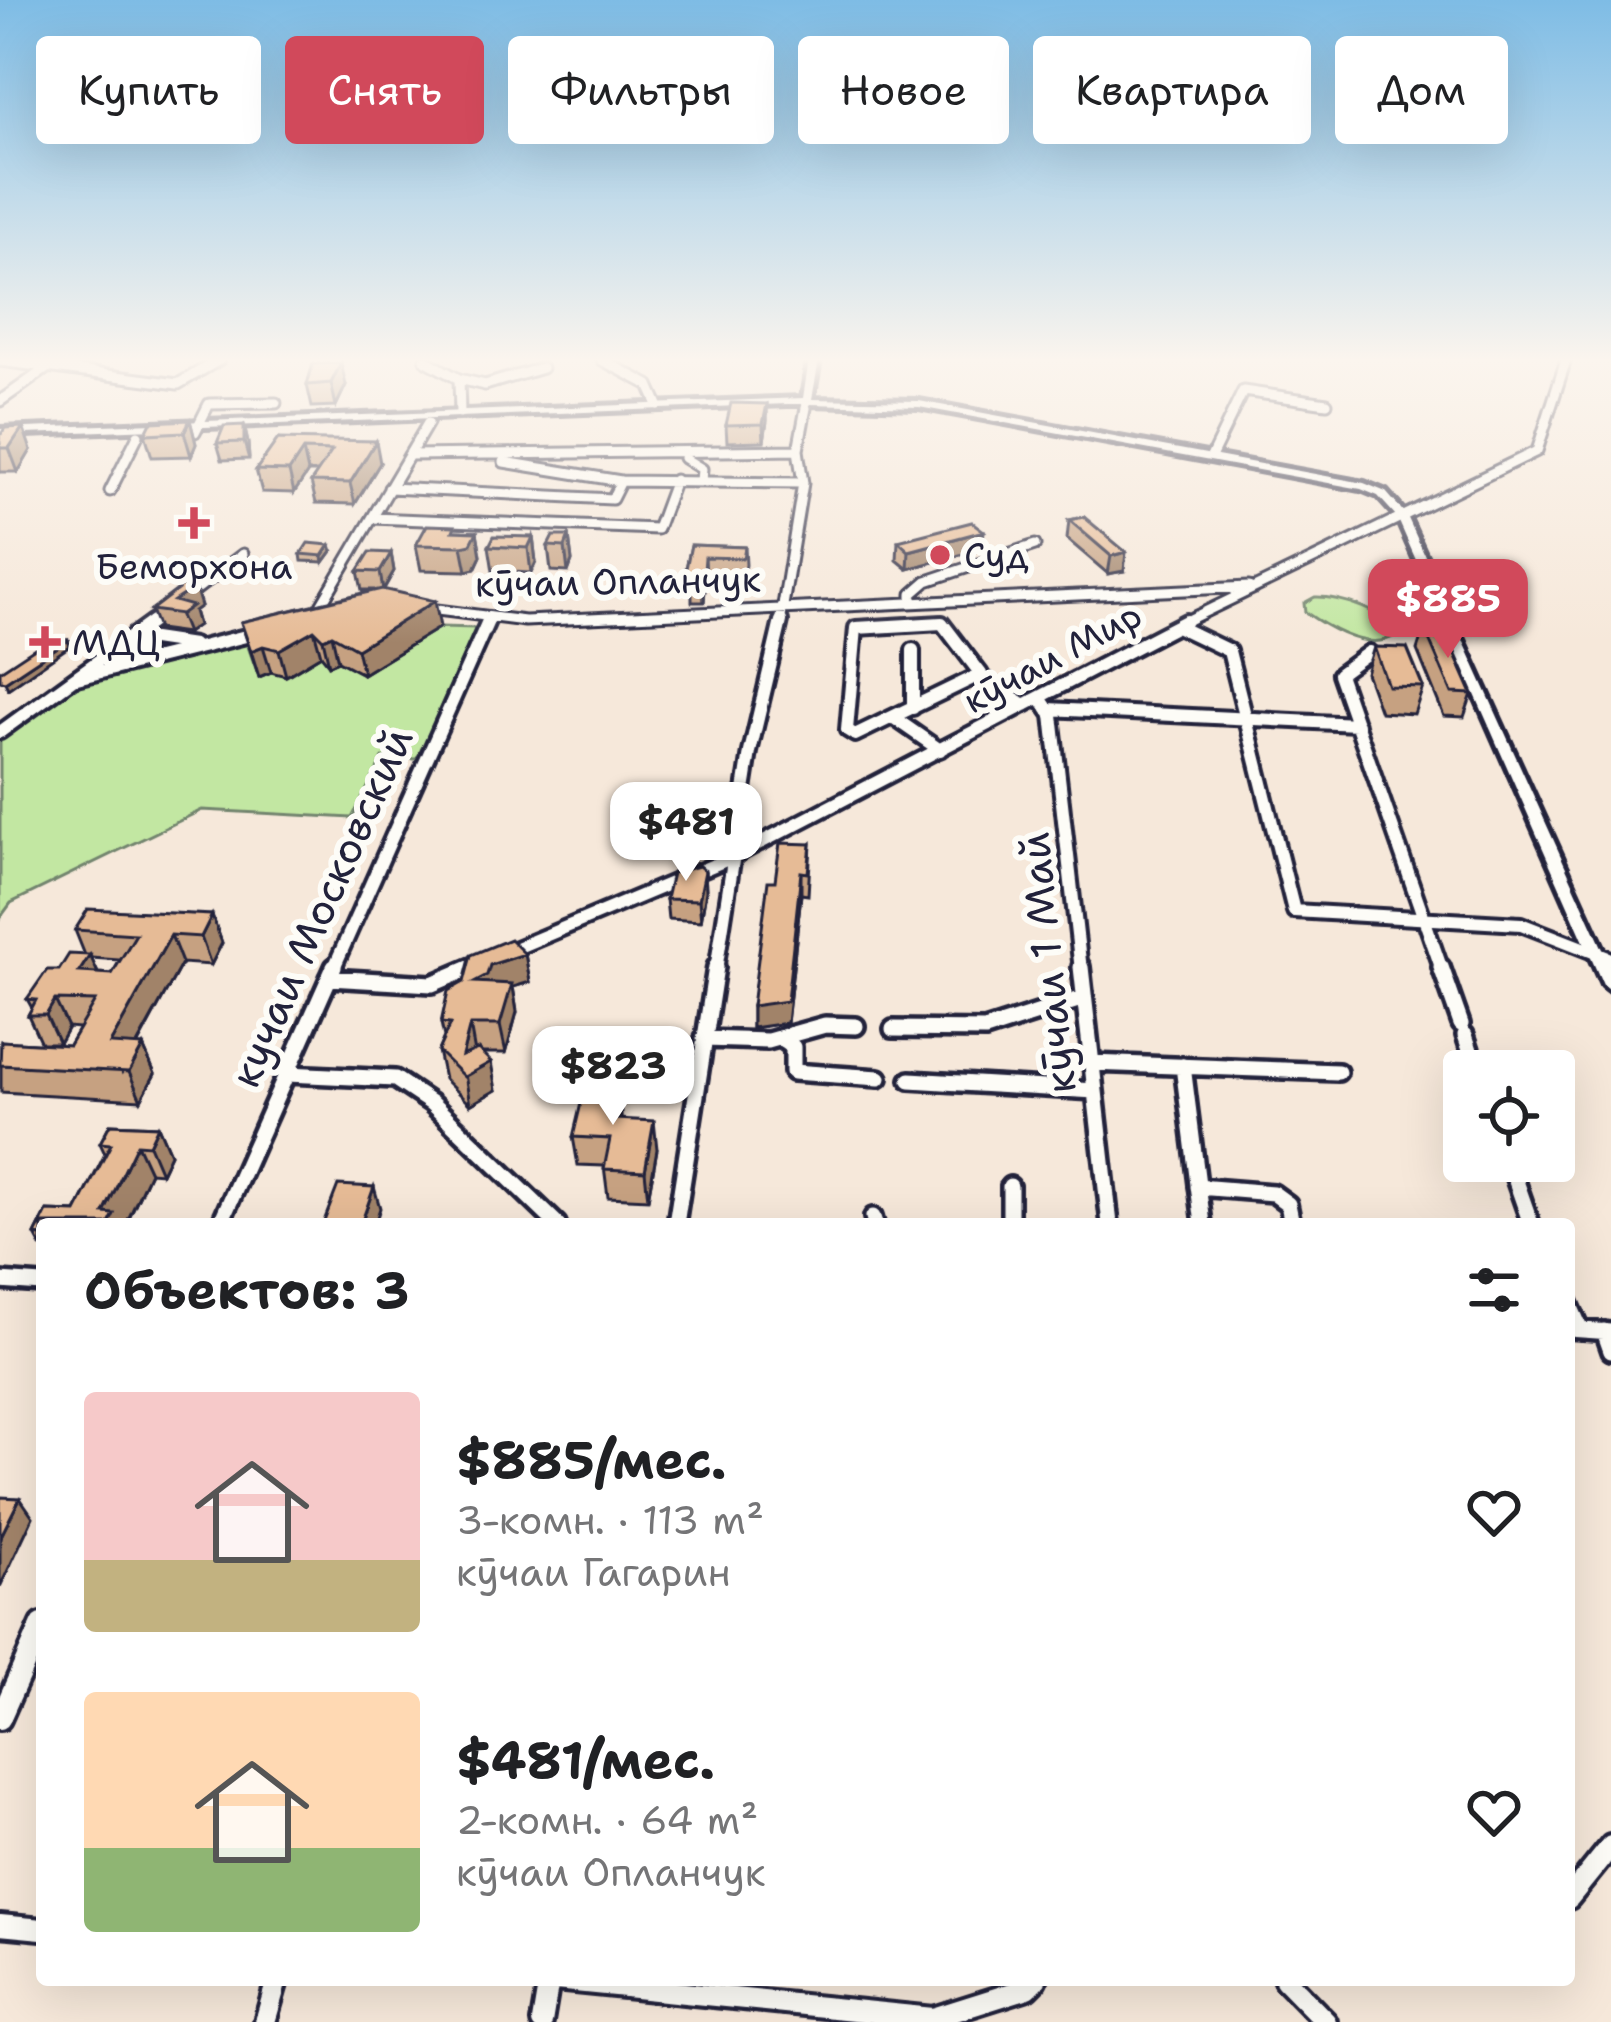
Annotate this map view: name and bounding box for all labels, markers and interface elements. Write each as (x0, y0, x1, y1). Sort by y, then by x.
chip: Купить (36, 36, 261, 144)
chip: Снять (285, 36, 484, 144)
chip: Фильтры (508, 36, 774, 144)
chip: Новое (798, 36, 1009, 144)
chip: Квартира (1033, 36, 1311, 144)
chip: Дом (1335, 36, 1508, 144)
marker: Беморхона (178, 507, 210, 539)
place label: Суд (964, 531, 1029, 580)
place label: Беморхона (96, 542, 292, 591)
marker: Суд (927, 542, 953, 568)
street label: кӯчаи Опланчук (475, 555, 761, 608)
pin: $885 (1377, 559, 1519, 661)
text: $885 (1395, 572, 1501, 624)
street label: кӯчаи Мир (955, 590, 1150, 725)
place label: МДЦ (72, 618, 160, 667)
marker: МДЦ (29, 626, 61, 658)
street label: кучаи Московский (216, 718, 426, 1096)
pin: $481 (615, 782, 757, 884)
text: $481 (637, 795, 735, 847)
street label: кӯчаи 1 Май (1005, 830, 1089, 1096)
pin: $823 (542, 1026, 684, 1128)
text: $823 (559, 1039, 667, 1091)
map controls (1443, 1050, 1575, 1182)
button: locate (1443, 1050, 1575, 1182)
text: Объектов: 3 (84, 1256, 410, 1324)
icon: filters (1461, 1257, 1527, 1323)
text: $885/мес. (456, 1426, 727, 1494)
icon: home (180, 1440, 324, 1584)
icon: heart (1461, 1479, 1527, 1545)
text: 3-комн. · 113 m² (456, 1494, 764, 1546)
text: кӯчаи Гагарин (456, 1546, 731, 1598)
text: $481/мес. (456, 1726, 715, 1794)
icon: home (180, 1740, 324, 1884)
icon: heart (1461, 1779, 1527, 1845)
text: 2-комн. · 64 m² (456, 1794, 758, 1846)
text: кӯчаи Опланчук (456, 1846, 766, 1898)

